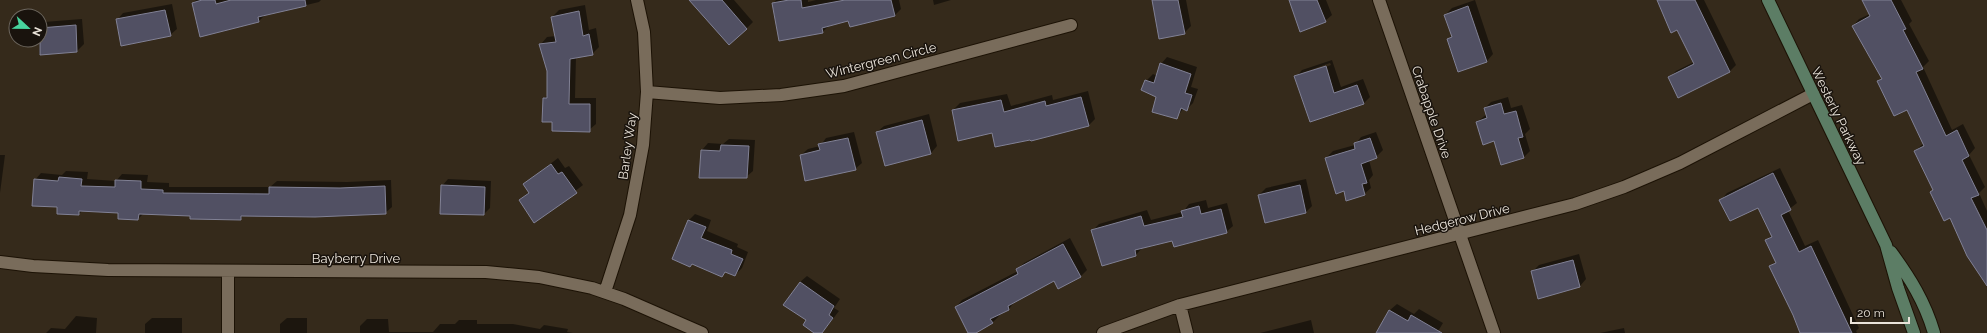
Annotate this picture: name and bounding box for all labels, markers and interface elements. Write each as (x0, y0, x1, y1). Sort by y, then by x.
north arrow (8, 8, 48, 48)
text: N (29, 25, 44, 38)
street label: Wintergreen Circle (824, 39, 938, 81)
street label: Crabapple Drive (1409, 64, 1455, 161)
street label: Westerly Parkway (1808, 65, 1869, 168)
street label: Barley Way (615, 112, 640, 181)
street label: Hedgerow Drive (1413, 200, 1511, 239)
street label: Bayberry Drive (312, 251, 401, 266)
scale bar (1851, 299, 1909, 325)
text: 20 m (1857, 306, 1885, 320)

